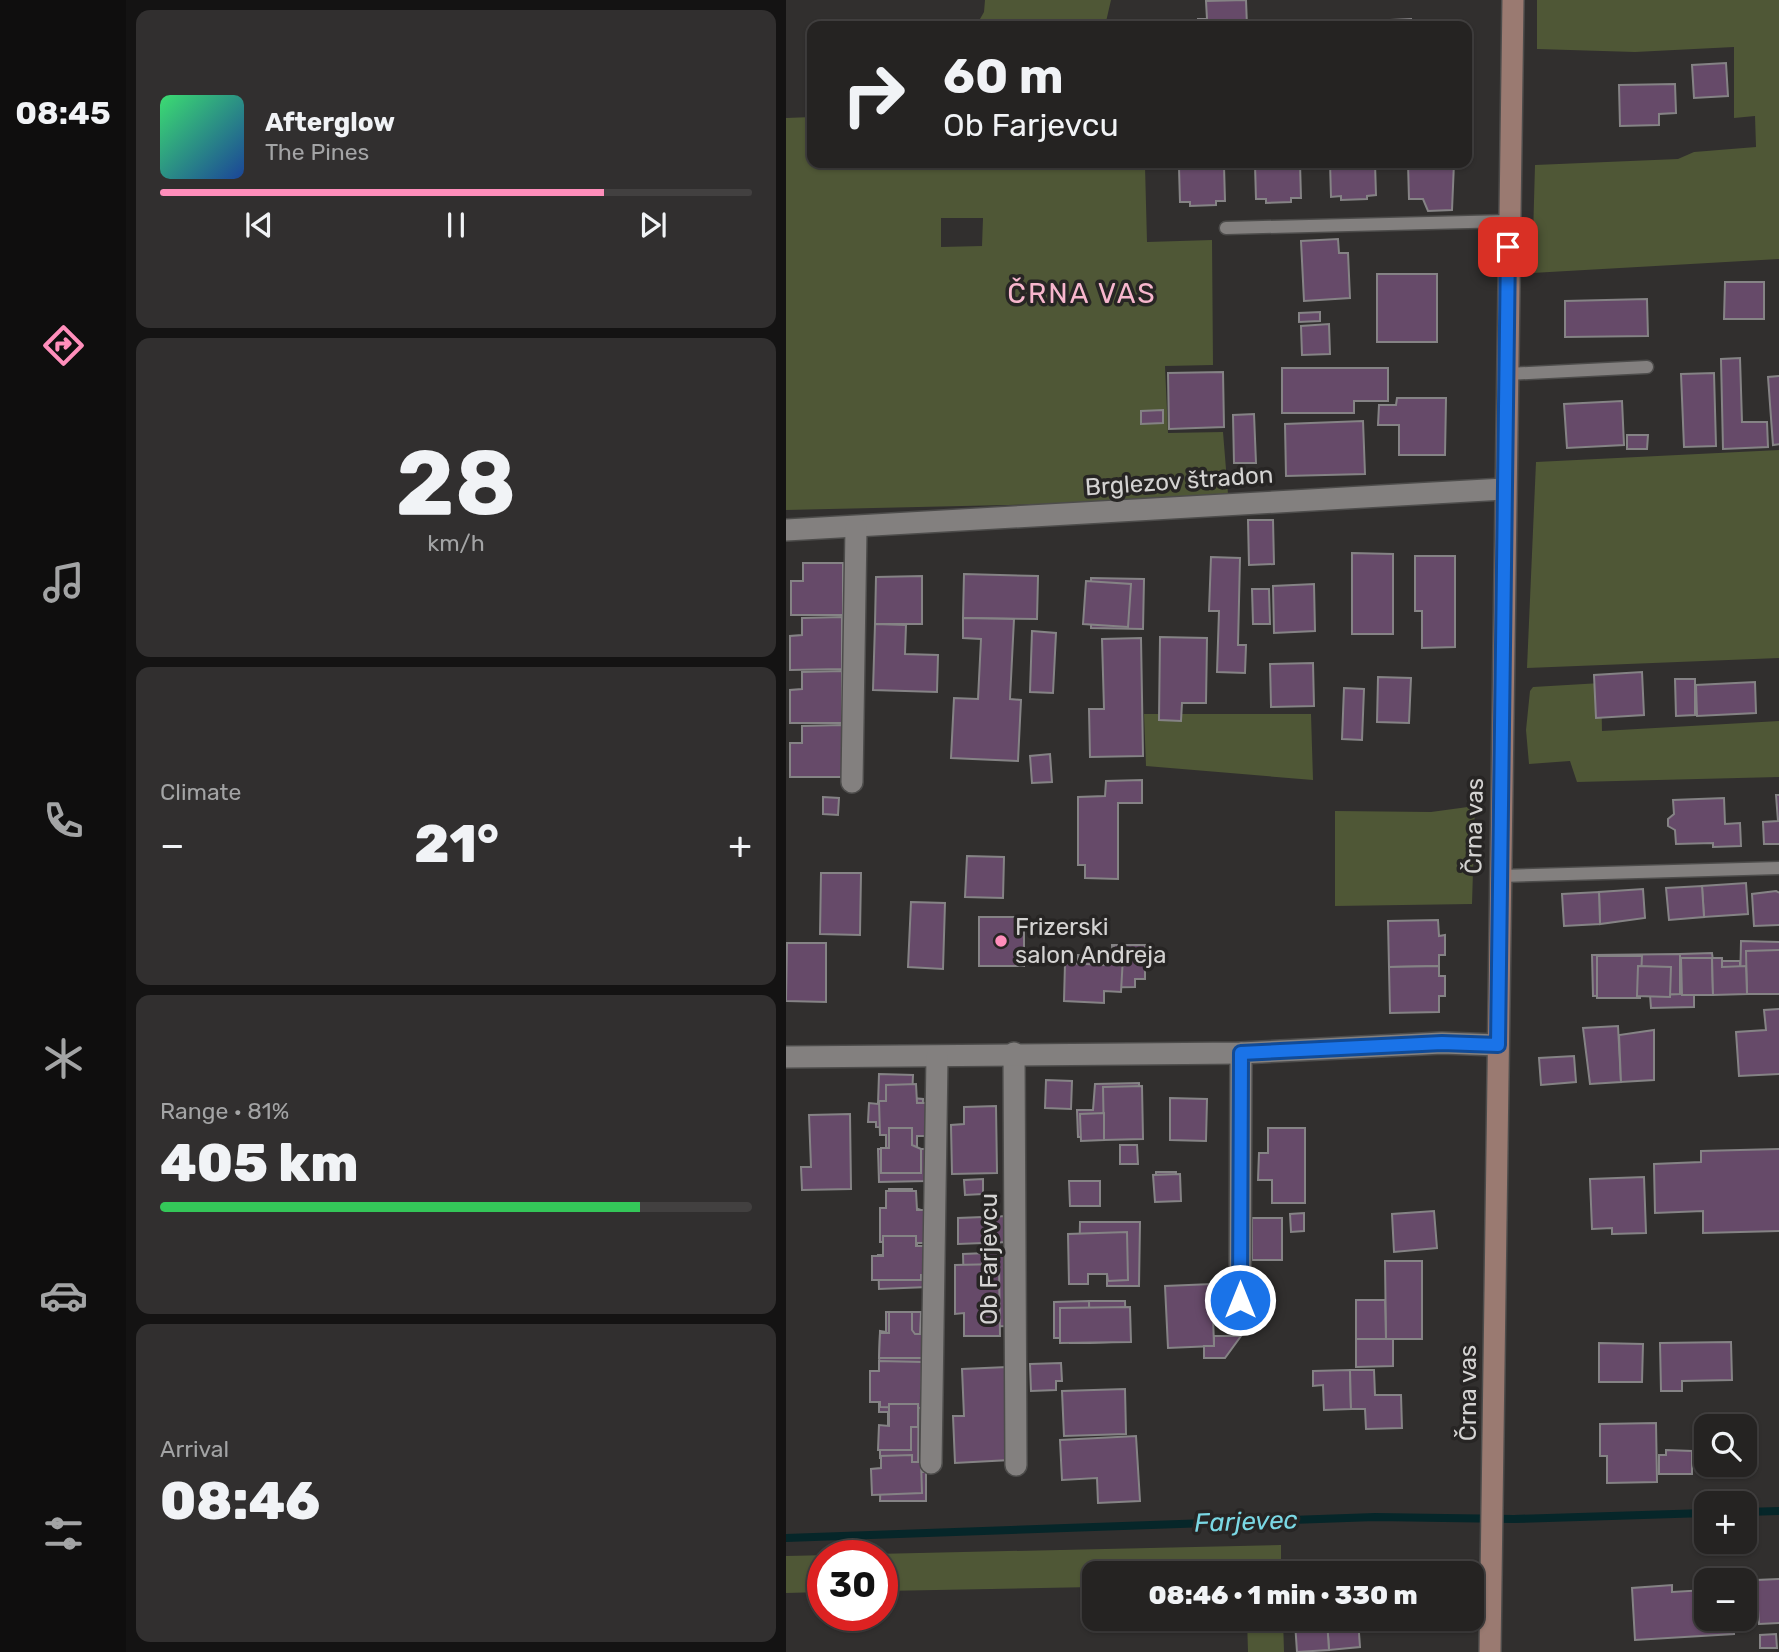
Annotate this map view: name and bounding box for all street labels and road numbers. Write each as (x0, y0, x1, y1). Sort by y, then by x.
street label: Brglezov štradon (1084, 460, 1274, 502)
street label: Črna vas (1459, 778, 1489, 874)
street label: Ob Farjevcu (975, 1193, 1003, 1325)
street label: Črna vas (1454, 1345, 1482, 1441)

